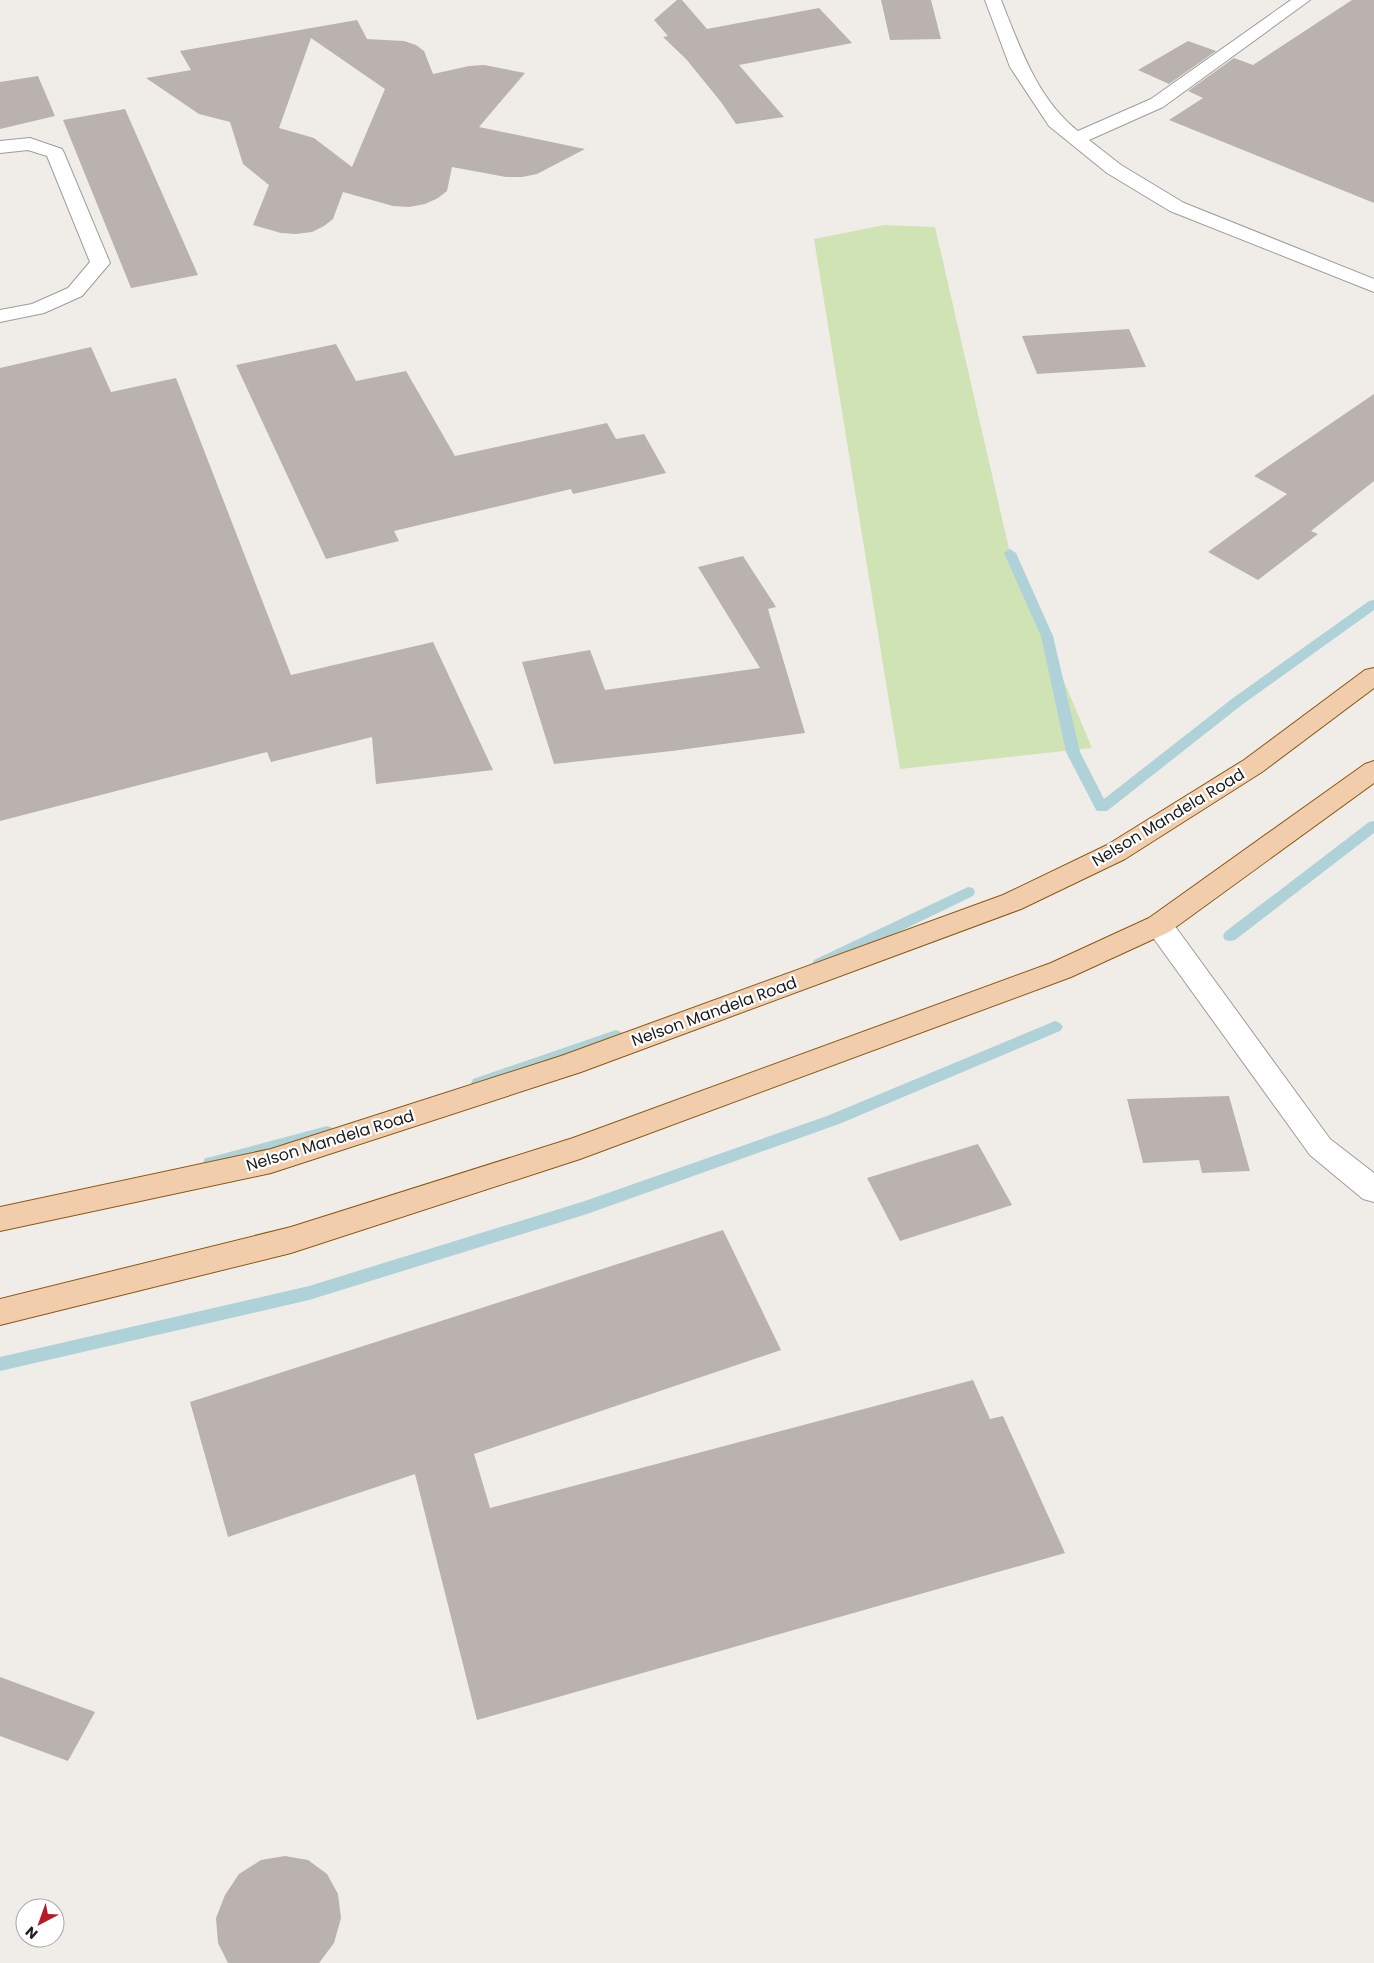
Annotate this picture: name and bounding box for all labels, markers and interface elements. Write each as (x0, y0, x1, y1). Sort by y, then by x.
street label: Nelson Mandela Road (1088, 763, 1249, 872)
street label: Nelson Mandela Road (628, 971, 800, 1052)
street label: Nelson Mandela Road (243, 1104, 417, 1177)
north arrow (15, 1898, 65, 1948)
text: N (21, 1922, 42, 1944)

